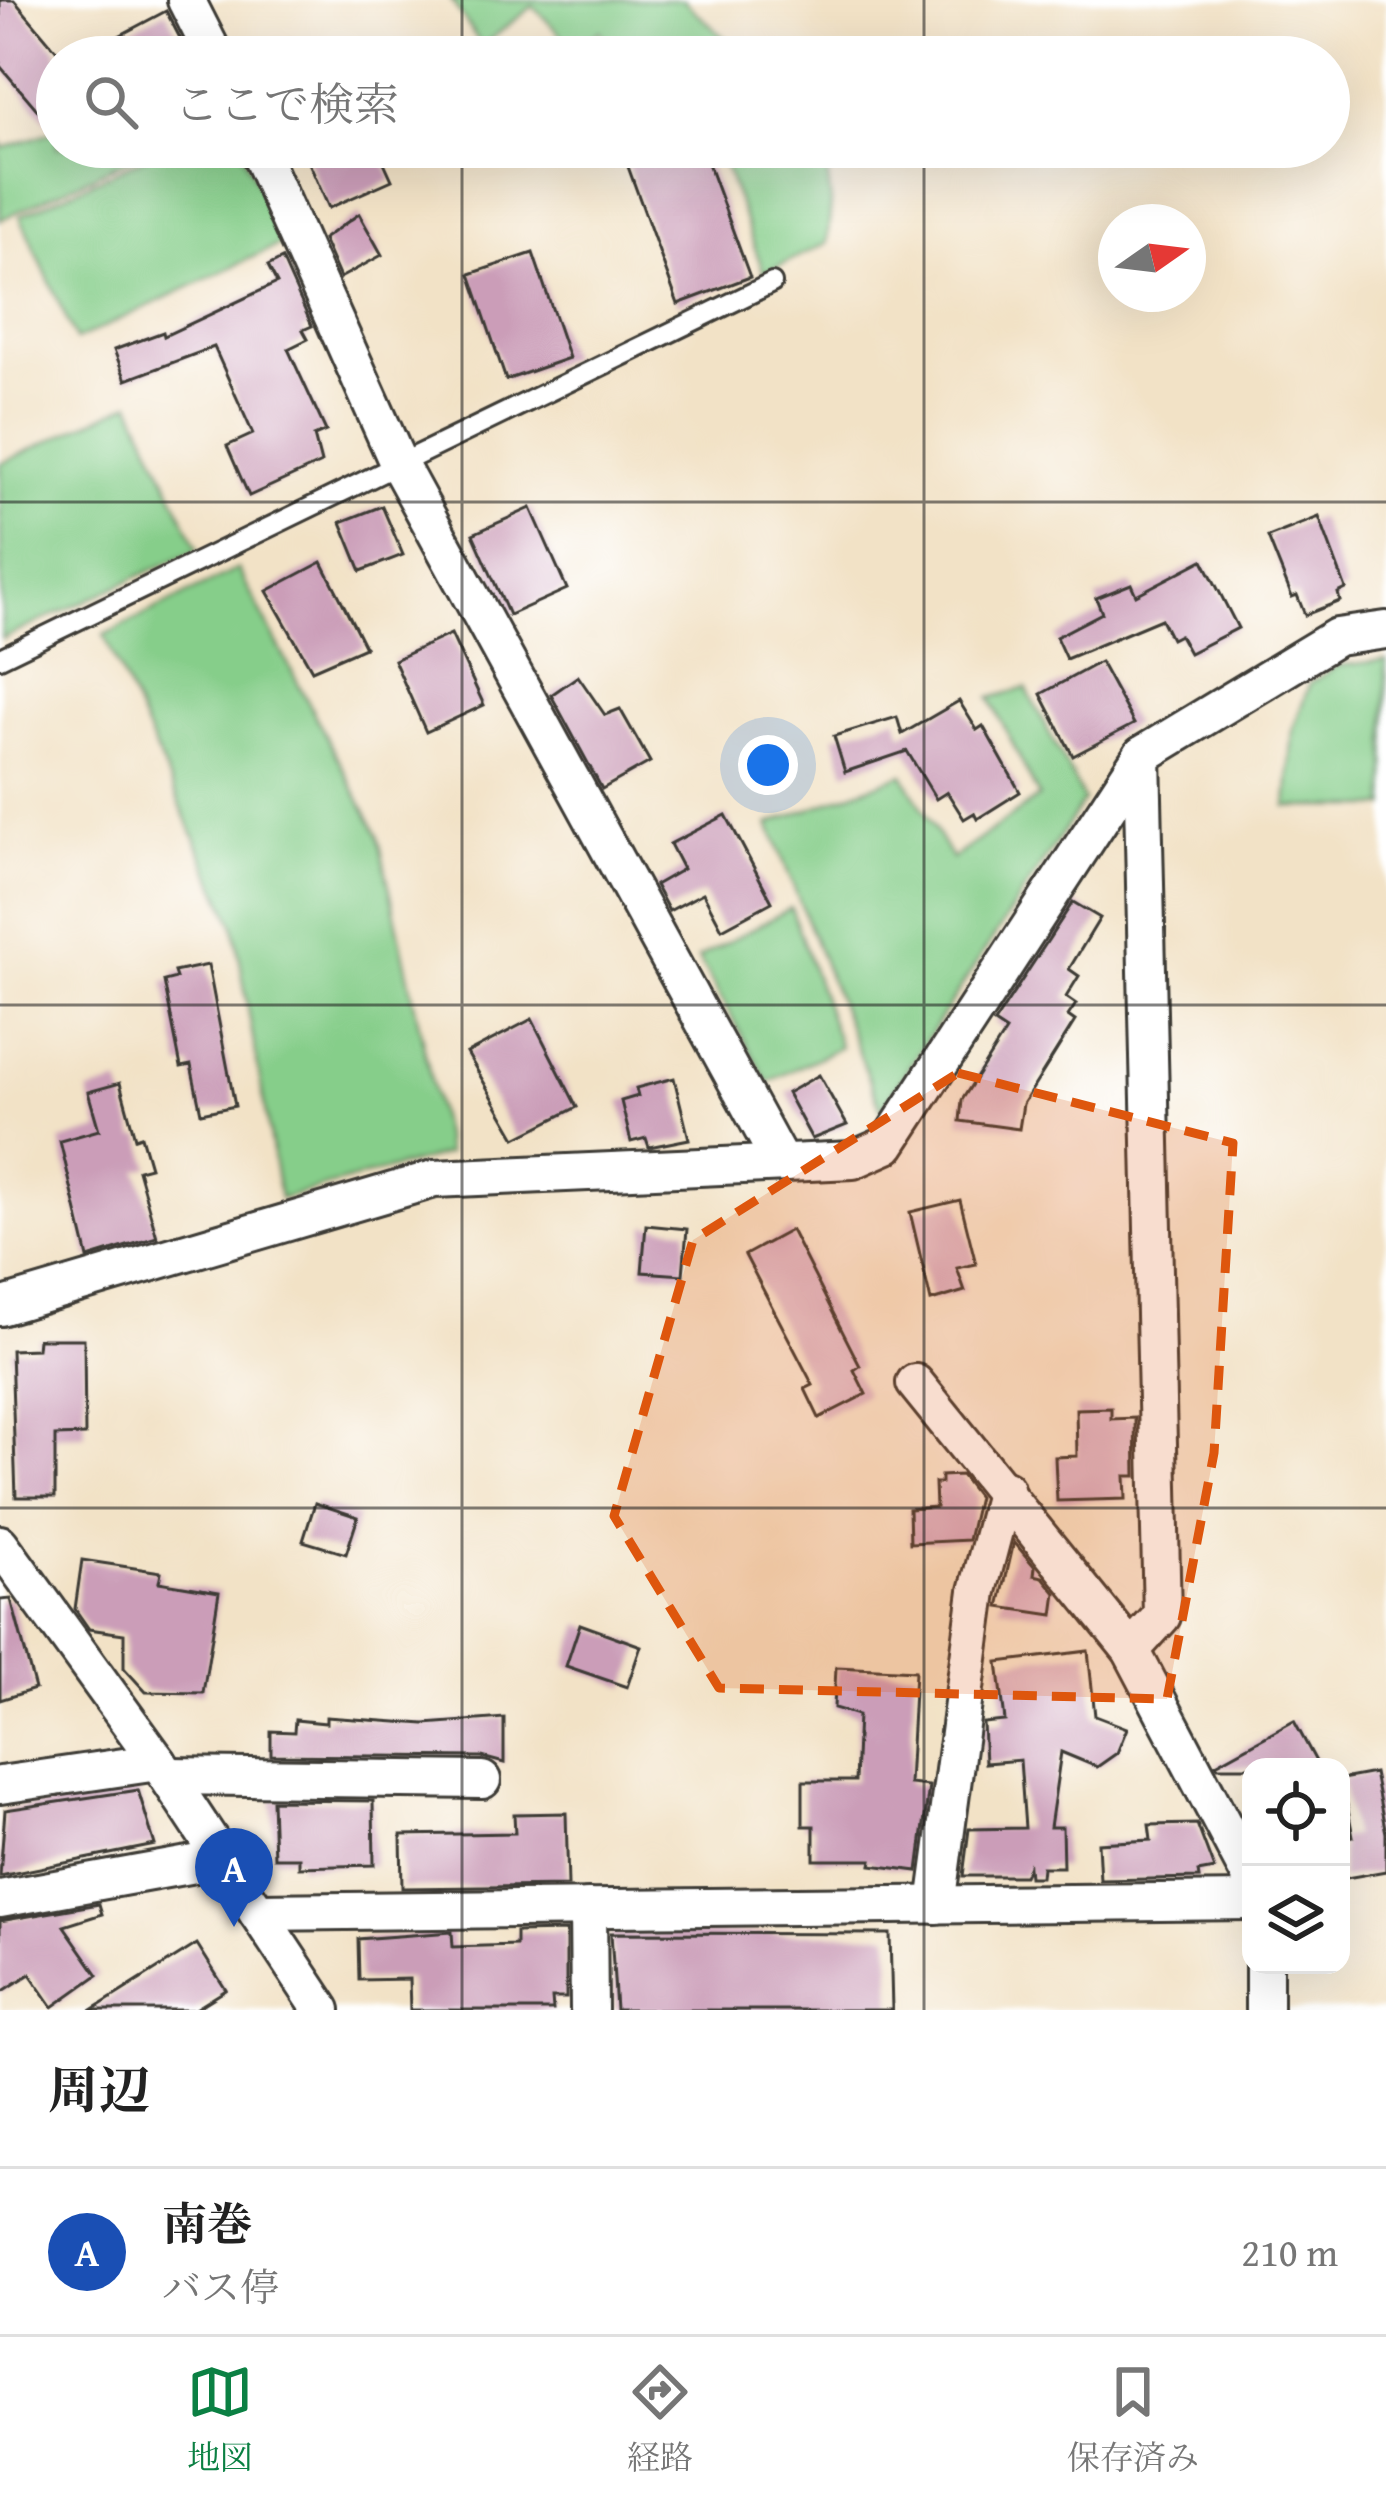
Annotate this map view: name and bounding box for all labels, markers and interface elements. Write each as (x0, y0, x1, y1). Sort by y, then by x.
search box (36, 36, 1350, 168)
icon: search (78, 69, 144, 135)
text: ここで検索 (174, 71, 399, 136)
north arrow (1098, 204, 1206, 312)
your location (738, 735, 798, 795)
map controls (1242, 1758, 1350, 1974)
button: locate (1242, 1758, 1350, 1866)
pin: A (195, 1828, 273, 1927)
button: layers (1242, 1866, 1350, 1974)
text: 周辺 (48, 2052, 150, 2127)
text: 南巻 (162, 2191, 252, 2256)
text: A (75, 2223, 99, 2280)
text: 210 m (1241, 2223, 1338, 2280)
text: バス停 (162, 2258, 279, 2315)
tab: 地図 (187, 2359, 253, 2481)
tab: 経路 (627, 2359, 693, 2481)
tab: 保存済み (1067, 2359, 1199, 2481)

